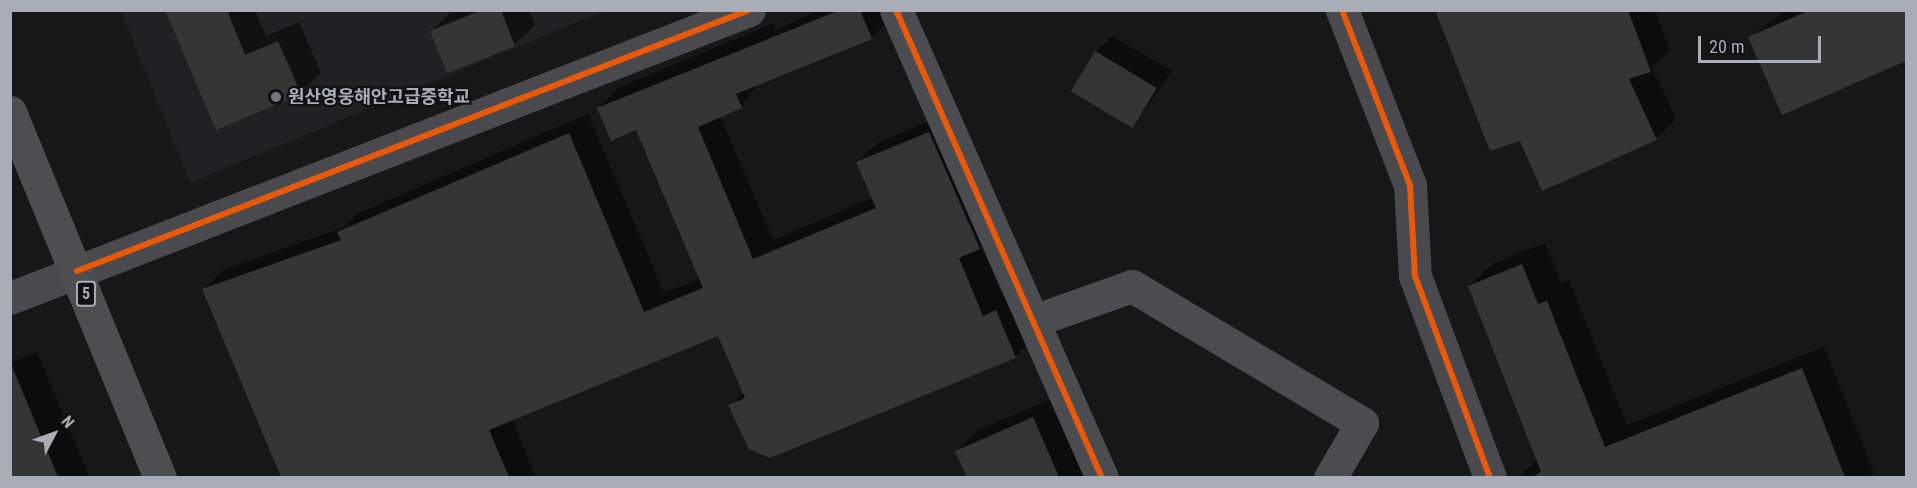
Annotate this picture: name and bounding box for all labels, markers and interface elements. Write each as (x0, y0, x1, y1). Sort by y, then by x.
scale bar (1701, 24, 1824, 62)
text: 20 m (1709, 36, 1744, 57)
place label: 원산영웅해안고급중학교 (288, 86, 470, 108)
marker: 원산영웅해안고급중학교 (269, 90, 283, 104)
road number: 5 (76, 281, 97, 307)
north arrow (24, 404, 84, 464)
text: N (58, 412, 78, 432)

